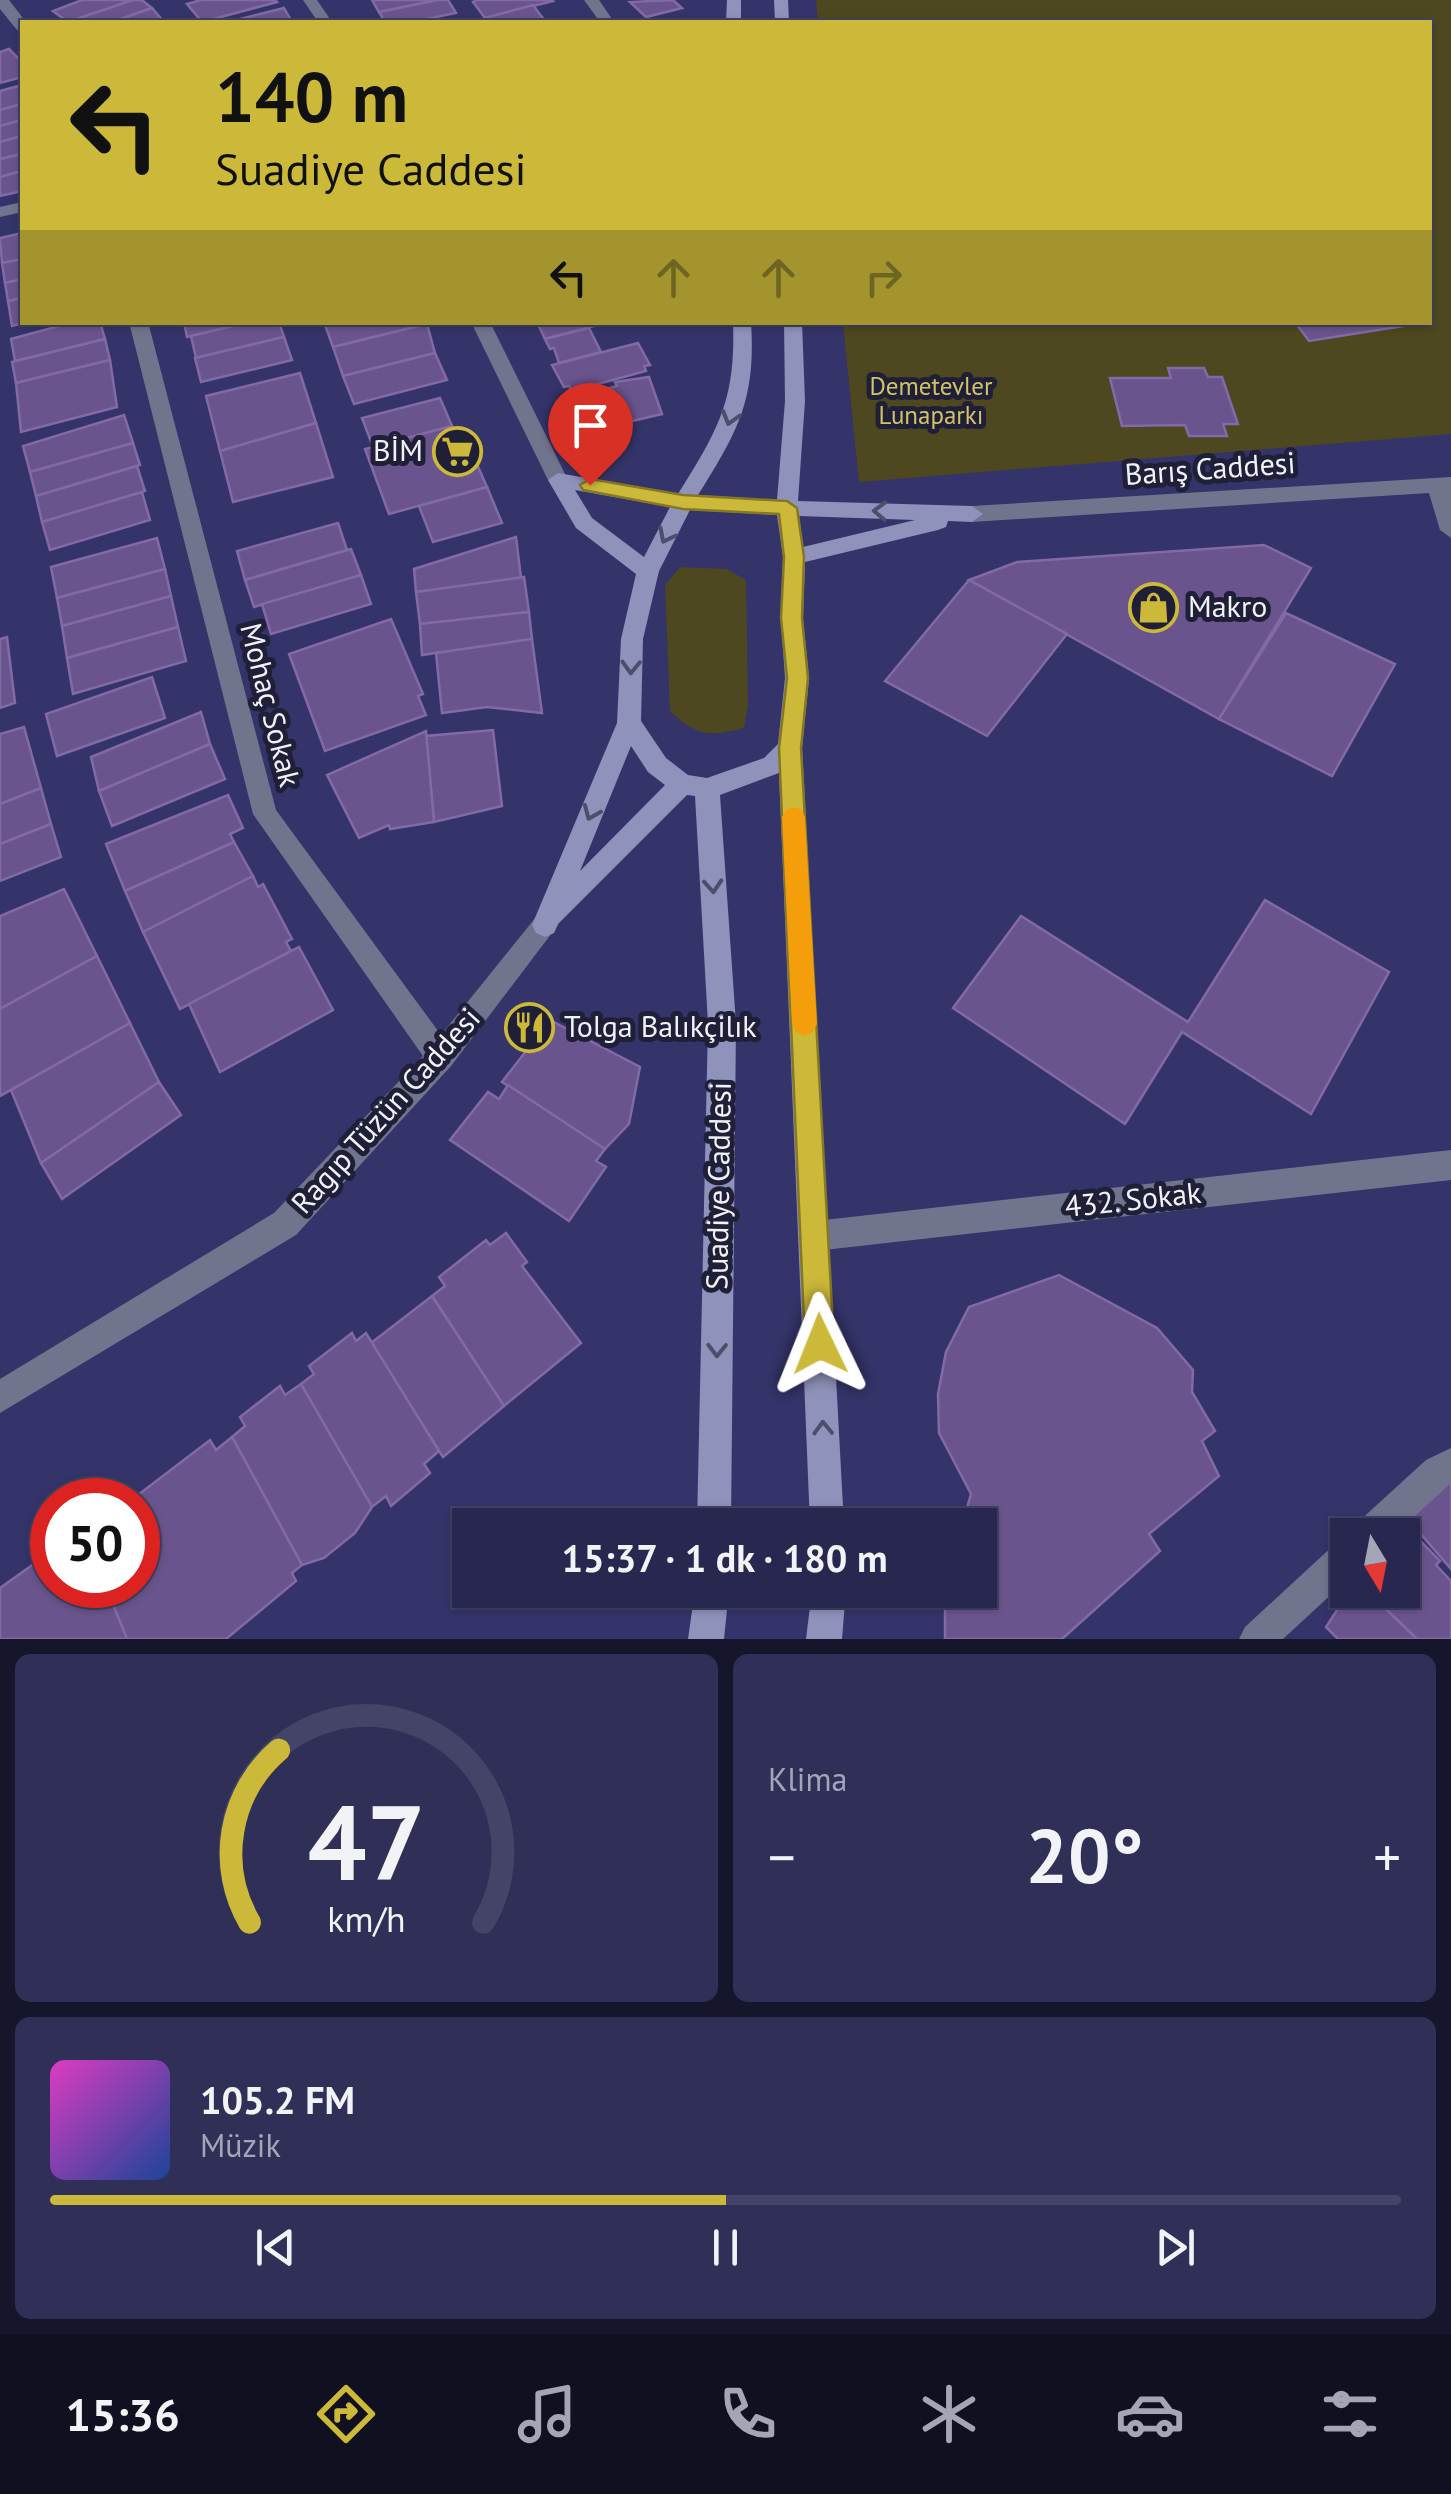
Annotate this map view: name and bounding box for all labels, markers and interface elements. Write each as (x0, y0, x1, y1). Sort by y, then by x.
text: 140 m (215, 51, 408, 141)
icon: left (50, 60, 180, 190)
text: Suadiye Caddesi (215, 139, 527, 197)
icon: left (541, 250, 596, 305)
icon: ahead (646, 250, 701, 305)
icon: ahead (751, 250, 806, 305)
icon: right (856, 250, 911, 305)
park label: Demetevler Lunaparkı (870, 370, 993, 431)
pin (548, 383, 633, 486)
icon: arrive (563, 398, 618, 453)
one-way arrow (721, 408, 742, 425)
supermarket icon: BİM (432, 425, 484, 477)
place label: BİM (373, 430, 423, 469)
street label: Barış Caddesi (1123, 442, 1297, 493)
one-way arrow (871, 501, 887, 522)
one-way arrow (658, 526, 678, 544)
shop icon: Makro (1127, 581, 1179, 633)
place label: Makro (1188, 586, 1267, 625)
street label: Mohaç Sokak (232, 619, 311, 791)
one-way arrow (621, 659, 642, 675)
one-way arrow (583, 803, 603, 821)
one-way arrow (702, 878, 723, 894)
street label: Ragıp Tüzün Caddesi (282, 999, 488, 1221)
restaurant icon: Tolga Balıkçilık (503, 1001, 555, 1053)
place label: Tolga Balıkçilık (564, 1006, 757, 1045)
street label: Suadiye Caddesi (696, 1082, 739, 1290)
street label: 432. Sokak (1063, 1172, 1204, 1225)
position arrow (768, 1292, 872, 1396)
one-way arrow (706, 1344, 728, 1359)
one-way arrow (813, 1419, 834, 1435)
speed limit sign: 50 (30, 1478, 160, 1608)
north arrow (1330, 1518, 1420, 1608)
map controls (1330, 1518, 1420, 1608)
text: 15:37 · 1 dk · 180 m (561, 1533, 888, 1582)
text: Klima (768, 1758, 847, 1800)
text: 47 (308, 1774, 425, 1909)
text: 20° (1026, 1807, 1143, 1904)
text: − (768, 1821, 796, 1892)
text: + (1373, 1821, 1401, 1892)
text: km/h (327, 1896, 406, 1942)
text: 105.2 FM (200, 2075, 355, 2124)
text: Müzik (200, 2124, 281, 2166)
icon: previous (248, 2220, 303, 2275)
icon: pause (698, 2220, 753, 2275)
icon: next (1148, 2220, 1203, 2275)
icon: directions (311, 2379, 381, 2449)
icon: music (512, 2379, 582, 2449)
icon: phone (713, 2379, 783, 2449)
icon: climate (914, 2379, 984, 2449)
icon: car (1115, 2379, 1185, 2449)
icon: filters (1315, 2379, 1385, 2449)
text: 15:36 (65, 2385, 180, 2443)

